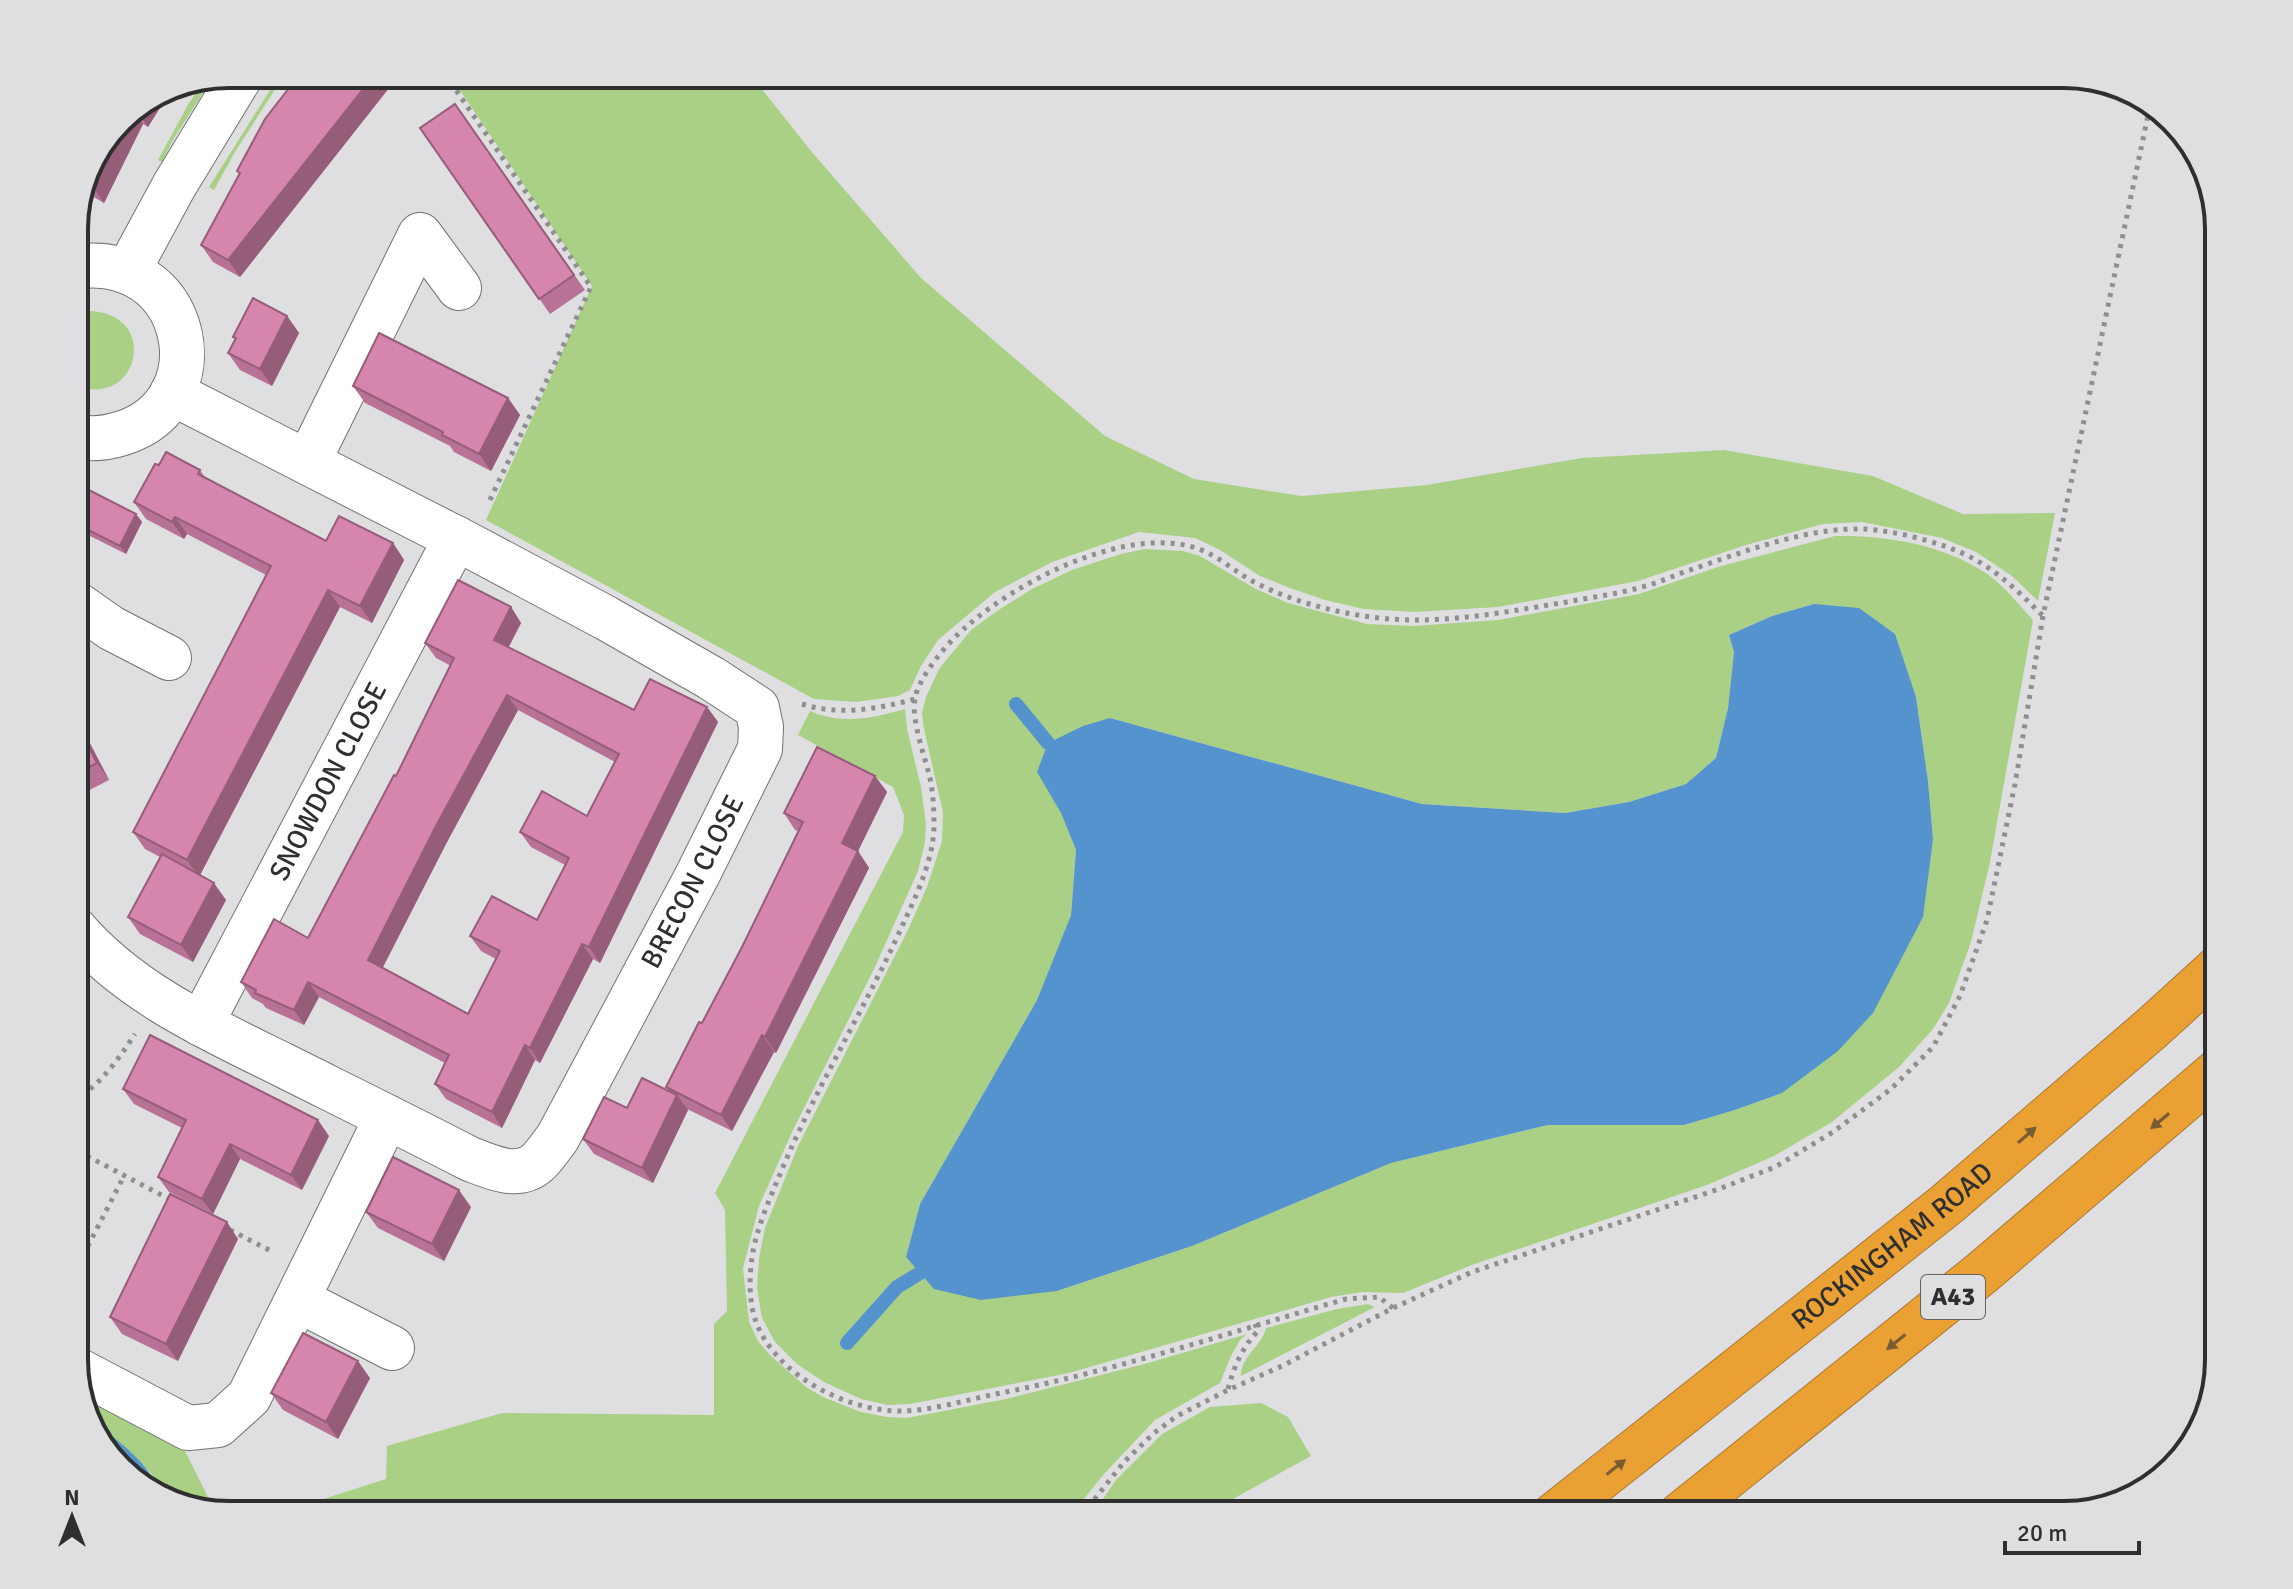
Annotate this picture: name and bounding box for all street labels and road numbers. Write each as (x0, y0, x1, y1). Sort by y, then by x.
street label: SNOWDON CLOSE (262, 676, 394, 886)
street label: BRECON CLOSE (634, 790, 751, 974)
street label: ROCKINGHAM ROAD (1785, 1155, 2000, 1337)
road number: A43 (1921, 1275, 1985, 1319)

